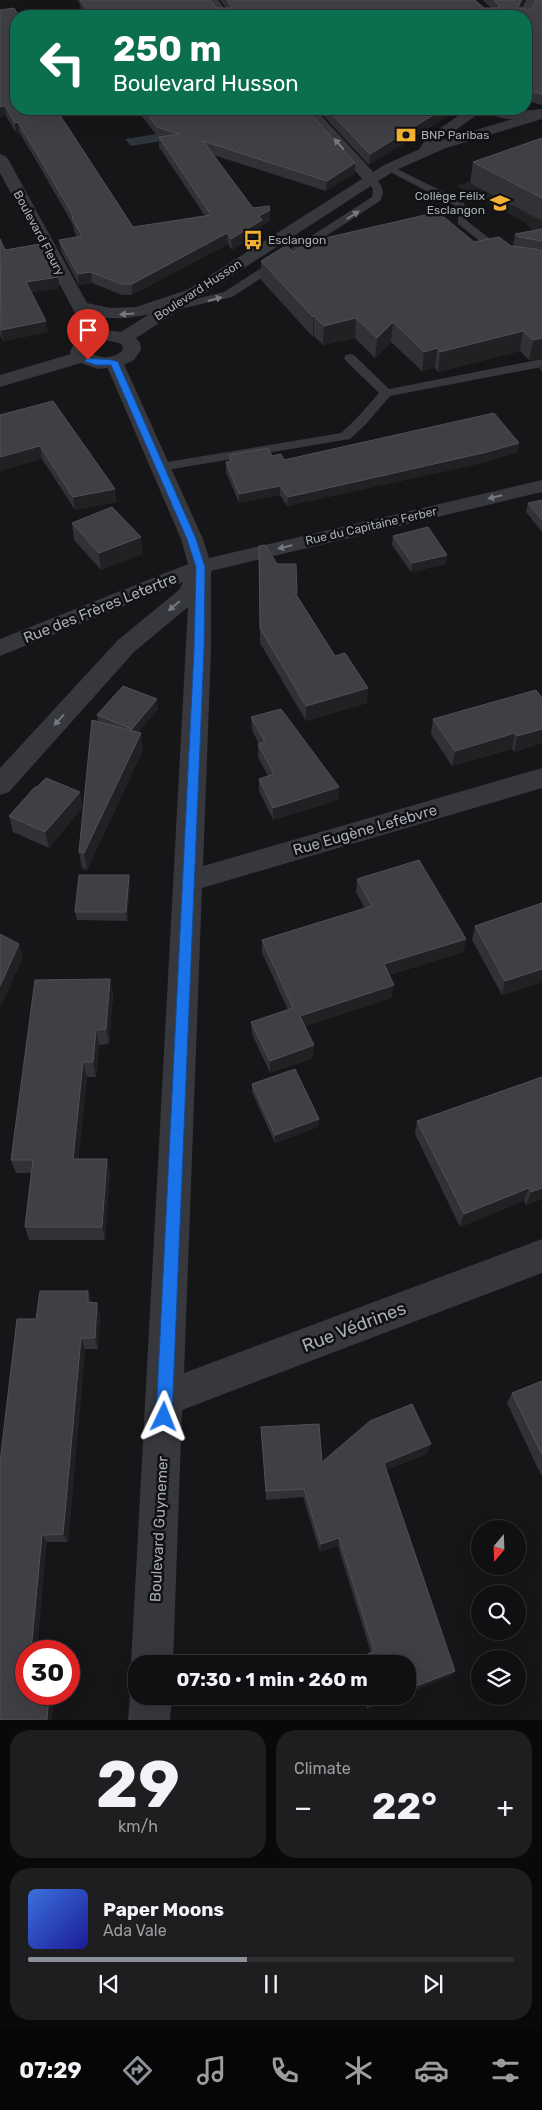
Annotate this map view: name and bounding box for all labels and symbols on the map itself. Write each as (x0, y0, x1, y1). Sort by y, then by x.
bank icon: BNP Paribas (395, 124, 417, 146)
place label: BNP Paribas (421, 128, 489, 142)
one-way arrow (333, 139, 345, 151)
street label: Boulevard Fleury (11, 188, 67, 278)
place label: Collège Félix Esclangon (415, 189, 486, 217)
school or university icon: Collège Félix Esclangon (489, 192, 511, 214)
one-way arrow (346, 210, 359, 219)
bus stop icon: Esclangon (242, 229, 264, 251)
place label: Esclangon (268, 233, 326, 247)
street label: Boulevard Husson (152, 257, 244, 323)
one-way arrow (207, 295, 222, 303)
pin (67, 309, 109, 360)
one-way arrow (119, 310, 135, 318)
one-way arrow (487, 493, 502, 501)
street label: Rue du Capitaine Ferber (304, 504, 438, 548)
one-way arrow (278, 543, 293, 551)
street label: Rue des Frères Letertre (21, 569, 179, 647)
one-way arrow (168, 601, 181, 612)
one-way arrow (53, 714, 64, 727)
street label: Rue Eugène Lefebvre (291, 801, 439, 859)
street label: Rue Védrines (299, 1297, 409, 1357)
position arrow (137, 1390, 189, 1442)
street label: Boulevard Guynemer (146, 1455, 172, 1603)
north arrow (471, 1520, 526, 1575)
speed limit sign: 30 (15, 1640, 80, 1705)

